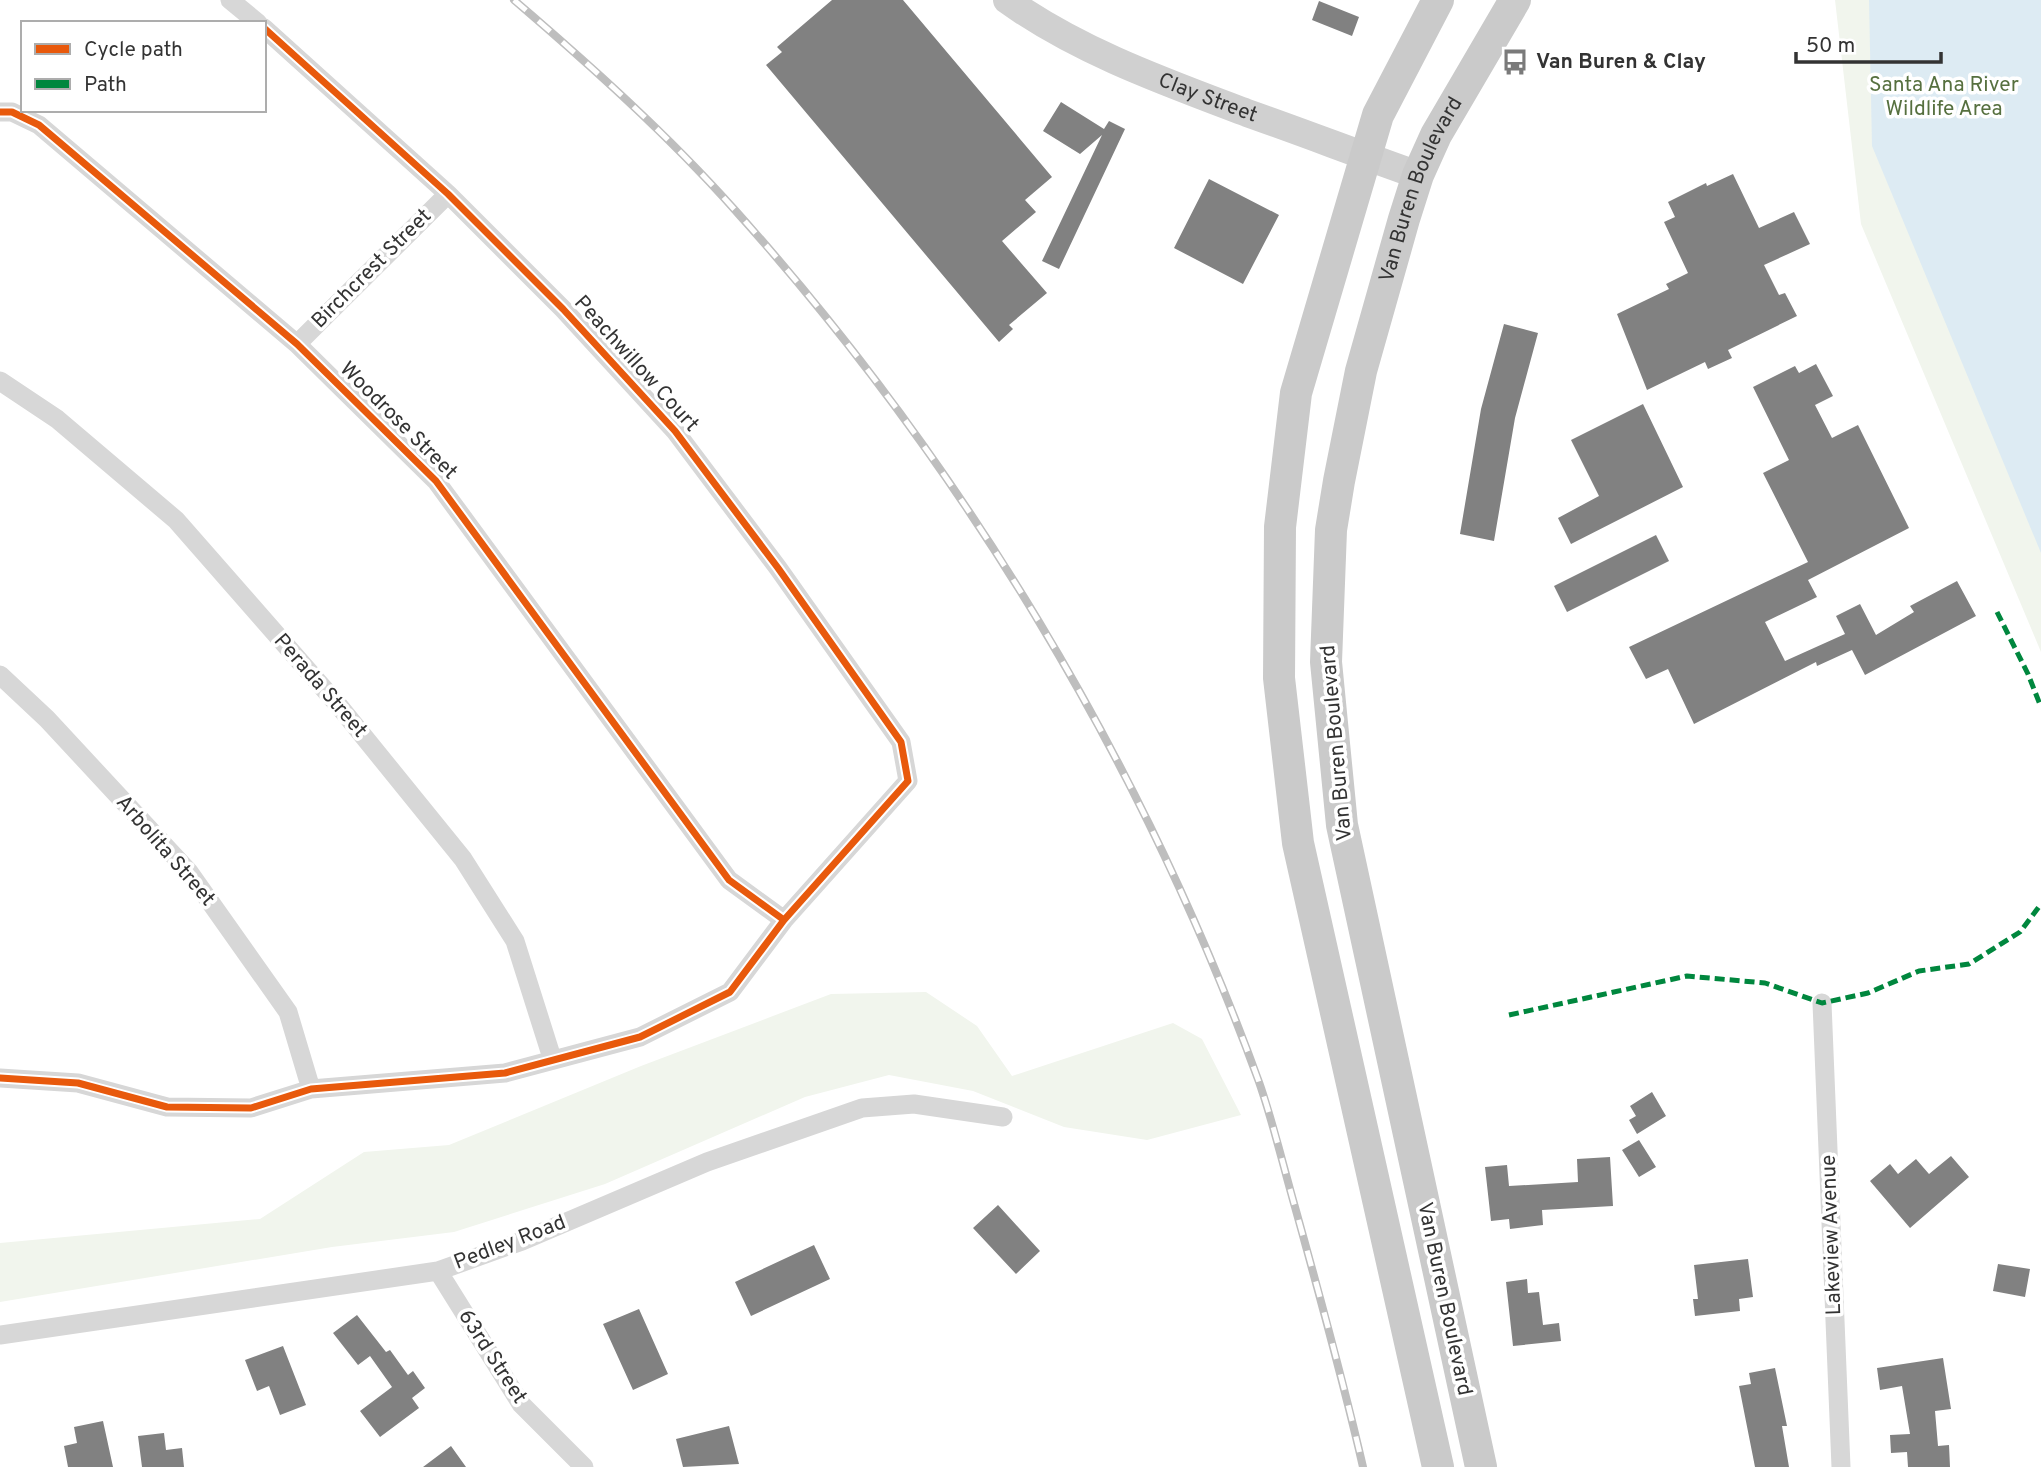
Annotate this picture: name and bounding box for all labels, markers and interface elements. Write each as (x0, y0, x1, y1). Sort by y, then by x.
legend (21, 21, 266, 112)
scale bar (1796, 21, 1941, 65)
text: 50 m (1806, 33, 1855, 60)
text: Cycle path (84, 37, 183, 64)
bus stop icon: Van Buren & Clay (1500, 47, 1530, 77)
place label: Van Buren & Clay (1536, 49, 1706, 76)
street label: Clay Street (1154, 67, 1261, 129)
text: Path (84, 72, 127, 99)
park label: Santa Ana River Wildlife Area (1869, 72, 2019, 123)
street label: Van Buren Boulevard (1373, 92, 1469, 285)
street label: Birchcrest Street (306, 203, 438, 335)
street label: Peachwillow Court (568, 290, 704, 438)
street label: Woodrose Street (333, 356, 463, 486)
street label: Perada Street (267, 628, 373, 744)
street label: Van Buren Boulevard (1315, 644, 1359, 842)
street label: Arbolita Street (109, 790, 221, 912)
street label: Lakeview Avenue (1816, 1154, 1848, 1316)
street label: Van Buren Boulevard (1410, 1200, 1478, 1398)
street label: Pedley Road (450, 1209, 570, 1277)
street label: 63rd Street (451, 1305, 533, 1409)

